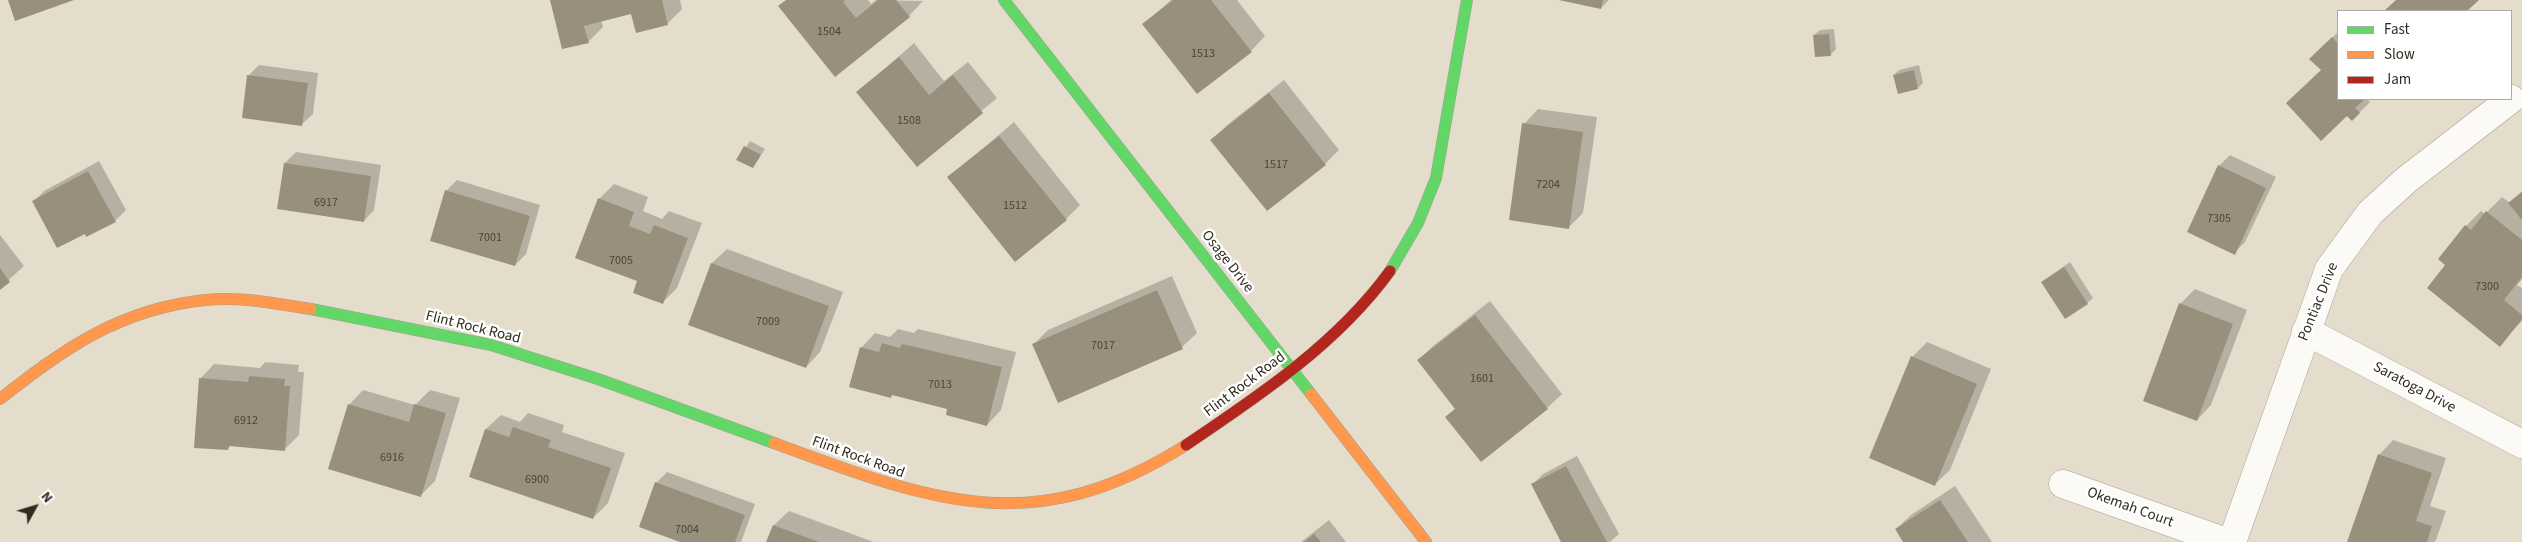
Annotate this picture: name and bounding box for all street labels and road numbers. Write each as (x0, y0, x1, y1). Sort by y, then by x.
street label: Osage Drive (1197, 227, 1257, 297)
street label: Pontiac Drive (2295, 260, 2343, 344)
street label: Flint Rock Road (424, 308, 522, 348)
street label: Flint Rock Road (1201, 349, 1289, 421)
street label: Saratoga Drive (2370, 359, 2458, 417)
street label: Flint Rock Road (809, 433, 907, 483)
street label: Okemah Court (2084, 484, 2176, 532)

